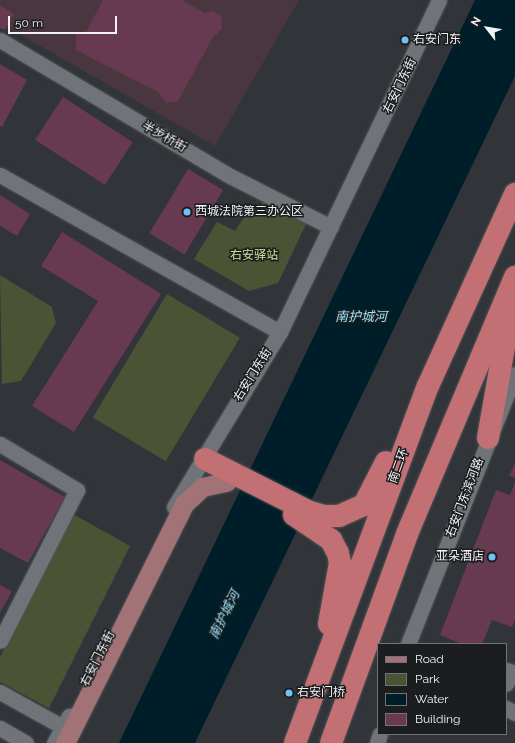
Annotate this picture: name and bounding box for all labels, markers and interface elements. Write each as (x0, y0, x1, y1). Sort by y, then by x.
scale bar (10, 8, 119, 34)
north arrow (467, 8, 507, 48)
text: N (469, 15, 484, 29)
text: 50 m (15, 16, 43, 30)
place label: 右安门东 (413, 33, 461, 47)
marker: 右安门东 (400, 35, 410, 45)
street label: 右安门东街 (380, 56, 420, 116)
street label: 半步桥街 (140, 119, 188, 155)
place label: 西城法院第三办公区 (195, 205, 303, 219)
marker: 西城法院第三办公区 (182, 207, 192, 217)
park label: 右安驿站 (230, 249, 278, 263)
water label: 南护城河 (335, 309, 387, 325)
street label: 右安门东街 (231, 346, 275, 404)
street label: 南二环 (386, 447, 412, 485)
street label: 右安门东滨河路 (443, 456, 487, 540)
place label: 亚朵酒店 (436, 550, 484, 564)
marker: 亚朵酒店 (487, 552, 497, 562)
water label: 南护城河 (207, 588, 243, 642)
street label: 右安门东街 (78, 629, 118, 689)
legend (377, 643, 507, 735)
text: Road (415, 652, 444, 666)
text: Park (415, 672, 440, 686)
place label: 右安门桥 (297, 686, 345, 700)
marker: 右安门桥 (284, 688, 294, 698)
text: Water (415, 692, 449, 706)
text: Building (415, 712, 461, 726)

